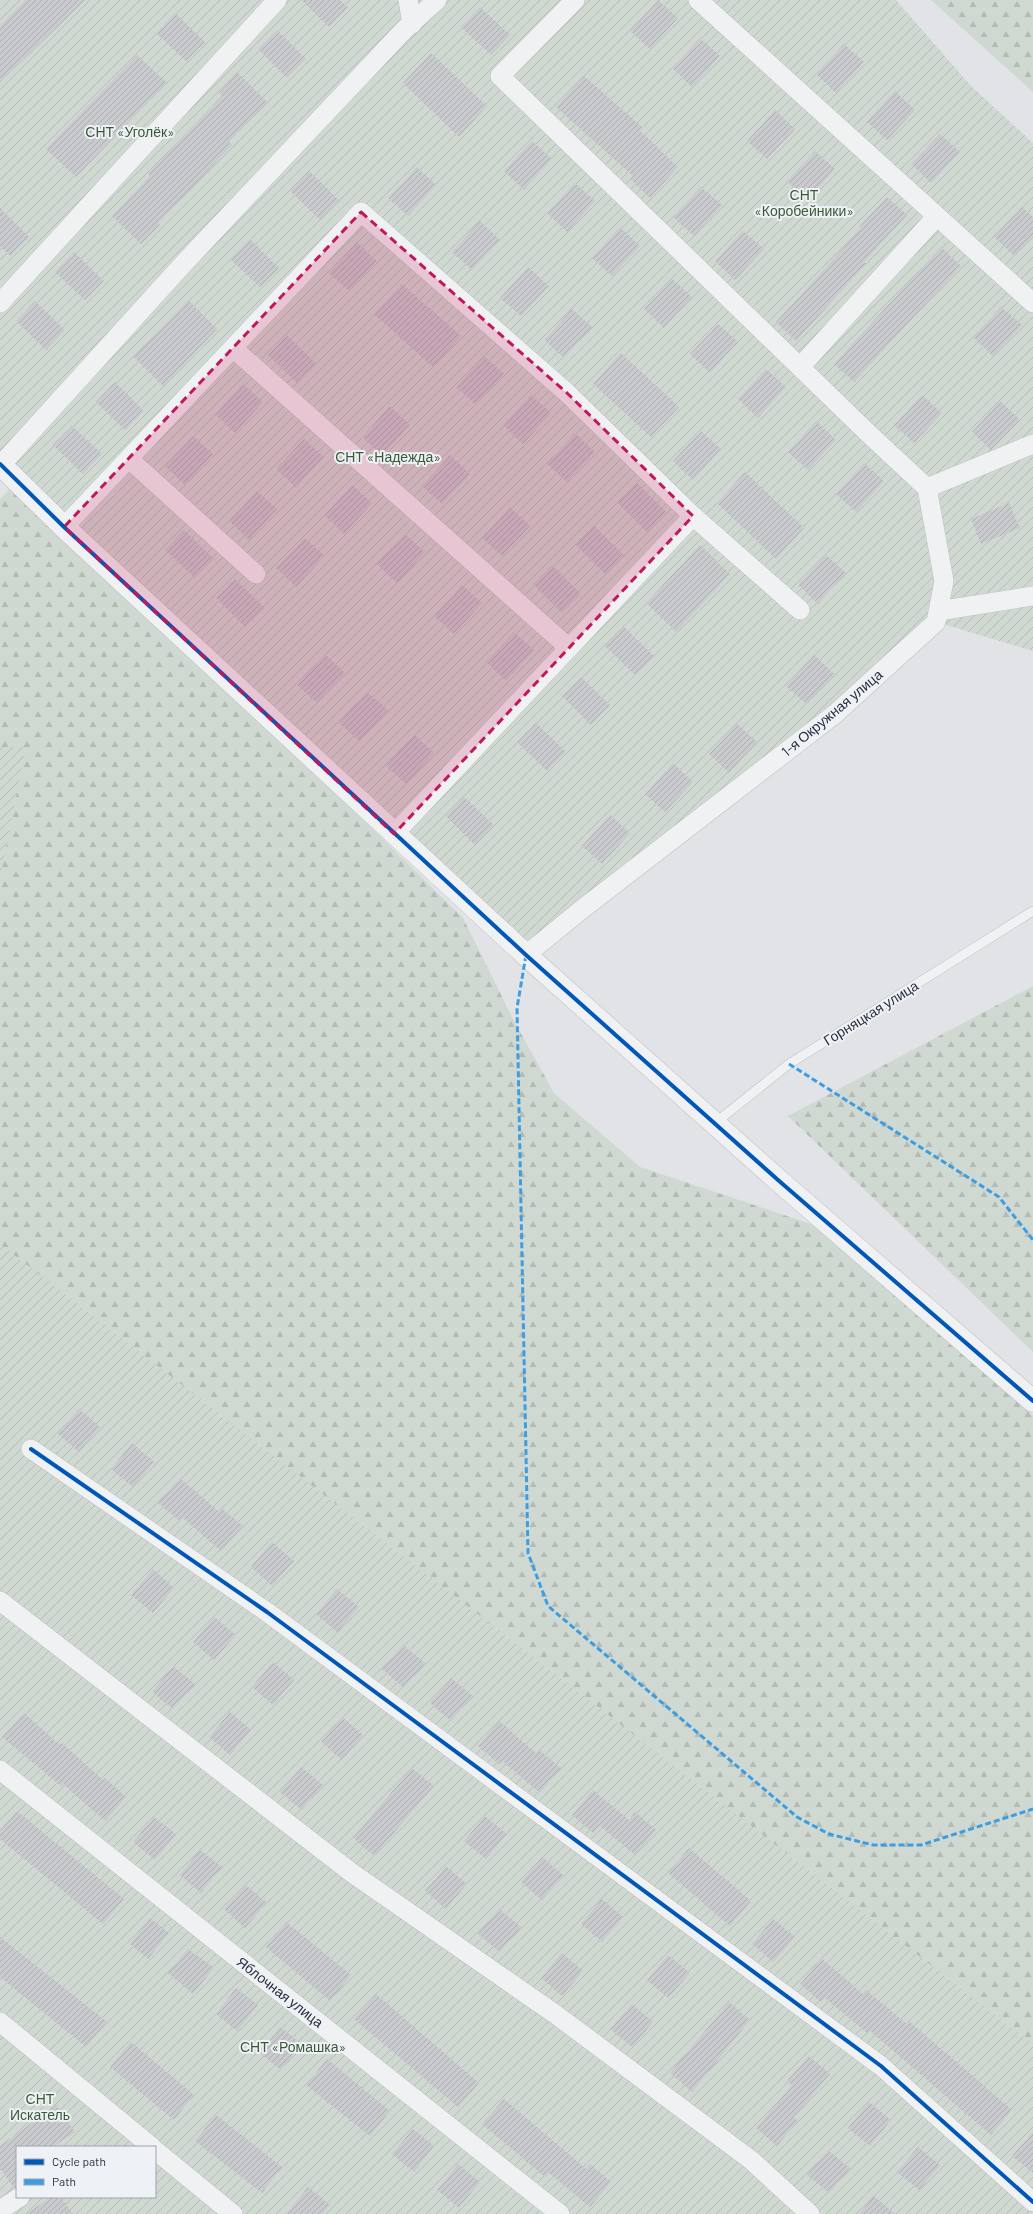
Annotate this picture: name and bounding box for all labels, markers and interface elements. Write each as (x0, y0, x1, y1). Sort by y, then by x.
park label: СНТ «Уголёк» (85, 123, 175, 140)
park label: СНТ «Коробейники» (754, 186, 854, 219)
park label: СНТ «Надежда» (335, 448, 441, 465)
street label: 1-я Окружная улица (778, 665, 886, 760)
street label: Горняцкая улица (820, 976, 921, 1049)
street label: Яблочная улица (234, 1953, 327, 2031)
park label: СНТ «Ромашка» (240, 2038, 346, 2055)
park label: СНТ Искатель (10, 2090, 70, 2123)
legend (16, 2146, 156, 2198)
text: Cycle path (52, 2154, 106, 2168)
text: Path (52, 2174, 76, 2188)

